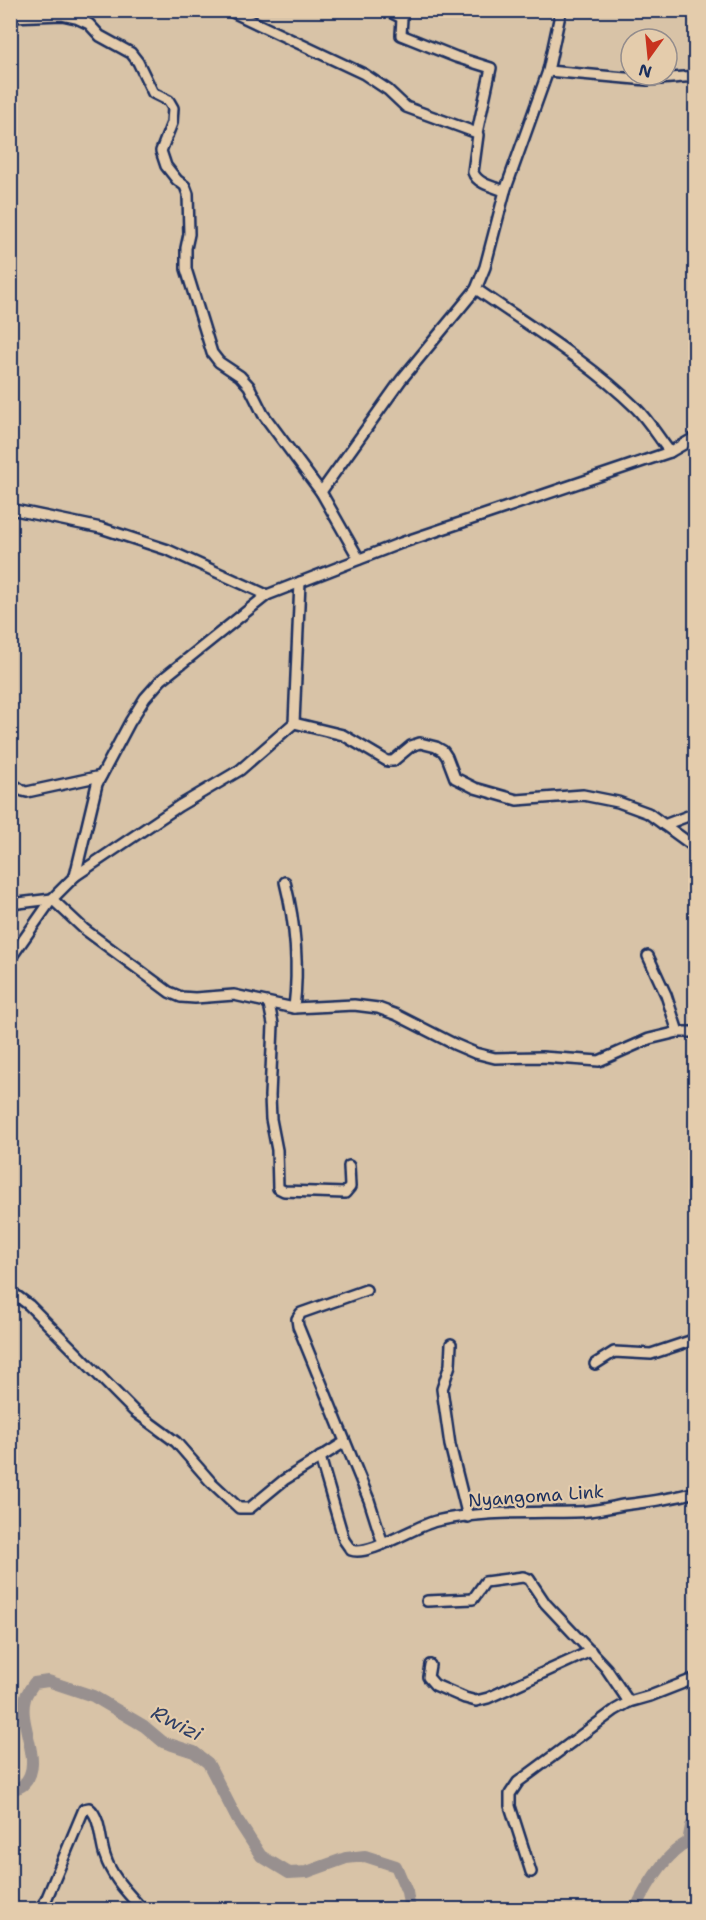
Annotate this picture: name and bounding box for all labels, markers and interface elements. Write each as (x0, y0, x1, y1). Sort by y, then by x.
north arrow (619, 27, 679, 87)
text: N (636, 59, 654, 83)
street label: Nyangoma Link (467, 1479, 605, 1513)
water label: Rwizi (147, 1699, 207, 1747)

